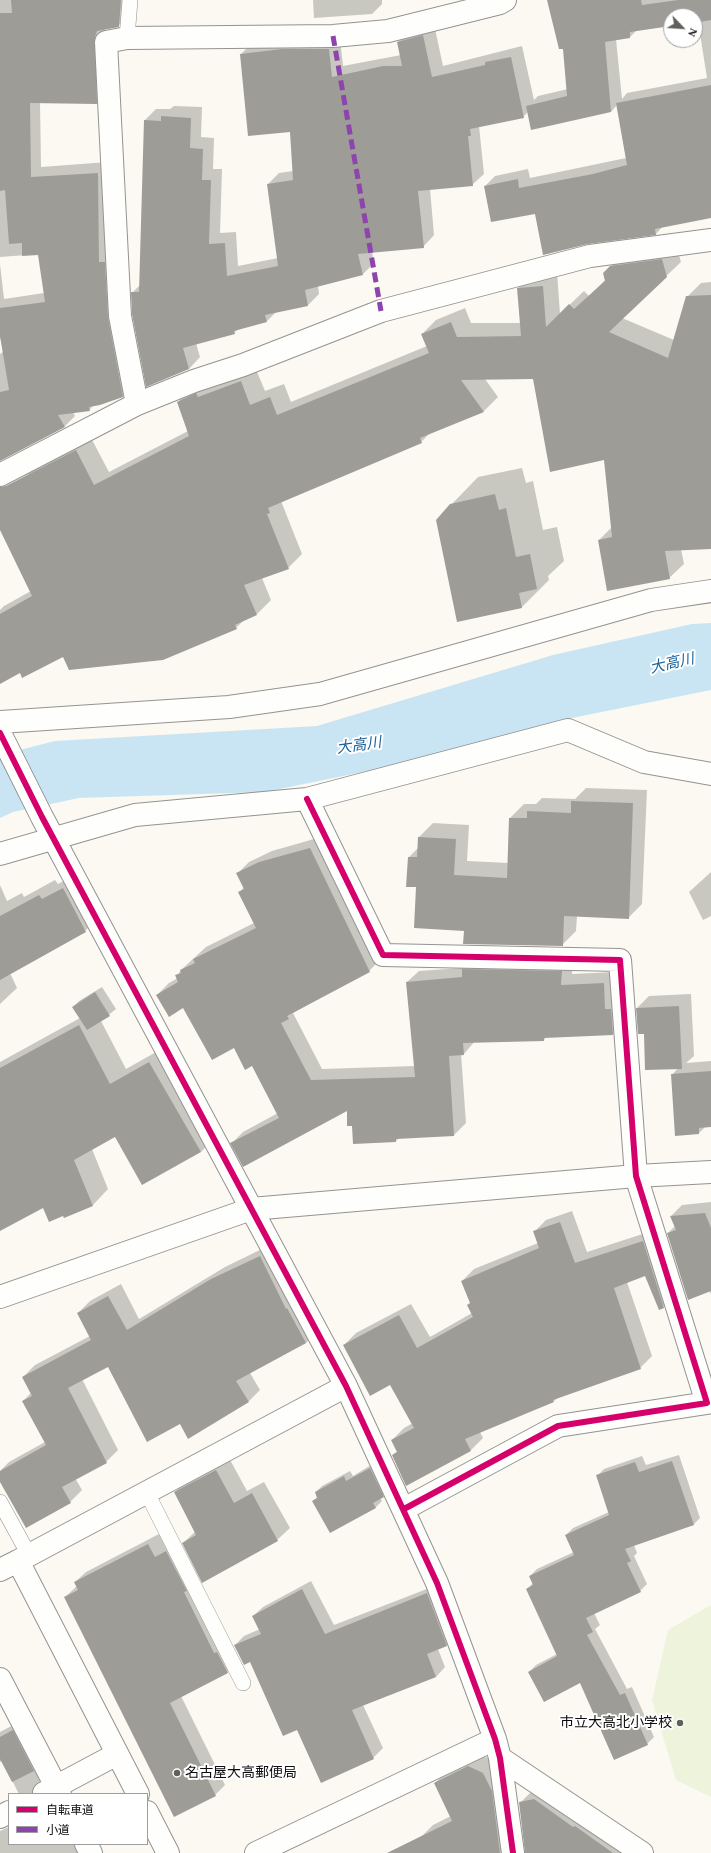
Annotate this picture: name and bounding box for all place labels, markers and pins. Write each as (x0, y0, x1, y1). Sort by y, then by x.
place label: 市立大高北小学校 (560, 1715, 672, 1731)
marker: 市立大高北小学校 (675, 1718, 685, 1728)
place label: 名古屋大高郵便局 (185, 1765, 297, 1781)
marker: 名古屋大高郵便局 (172, 1768, 182, 1778)

